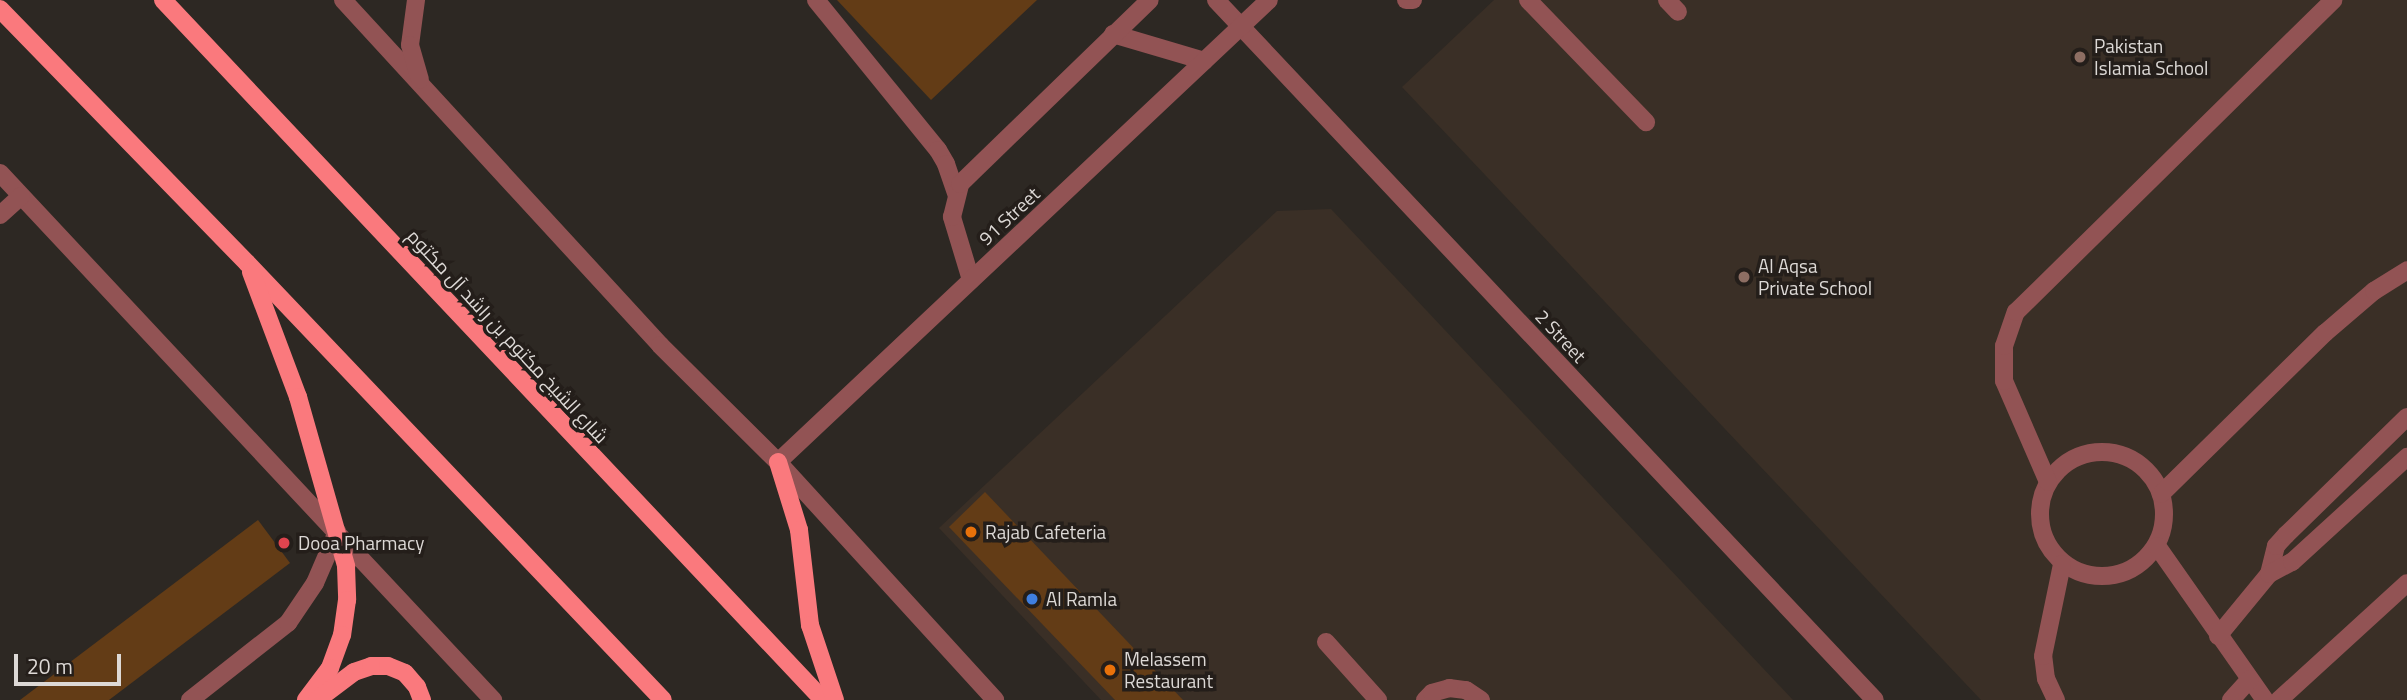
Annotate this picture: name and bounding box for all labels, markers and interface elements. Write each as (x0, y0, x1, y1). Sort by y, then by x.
place label: Pakistan Islamia School (2094, 35, 2208, 79)
marker: Pakistan Islamia School (2072, 49, 2088, 65)
street label: 91 Street (974, 182, 1044, 250)
street label: شارع الشيخ مكتوم بن راشد آل مكتوم (403, 224, 613, 448)
place label: Al Aqsa Private School (1758, 255, 1872, 299)
marker: Al Aqsa Private School (1736, 269, 1752, 285)
street label: 2 Street (1531, 305, 1591, 367)
place label: Rajab Cafeteria (985, 521, 1106, 543)
marker: Rajab Cafeteria (963, 524, 979, 540)
place label: Dooa Pharmacy (298, 532, 424, 554)
marker: Dooa Pharmacy (276, 535, 292, 551)
place label: Al Ramla (1046, 588, 1117, 610)
marker: Al Ramla (1024, 591, 1040, 607)
scale bar (18, 640, 124, 684)
place label: Melassem Restaurant (1124, 648, 1213, 692)
text: 20 m (27, 650, 73, 682)
marker: Melassem Restaurant (1102, 662, 1118, 678)

